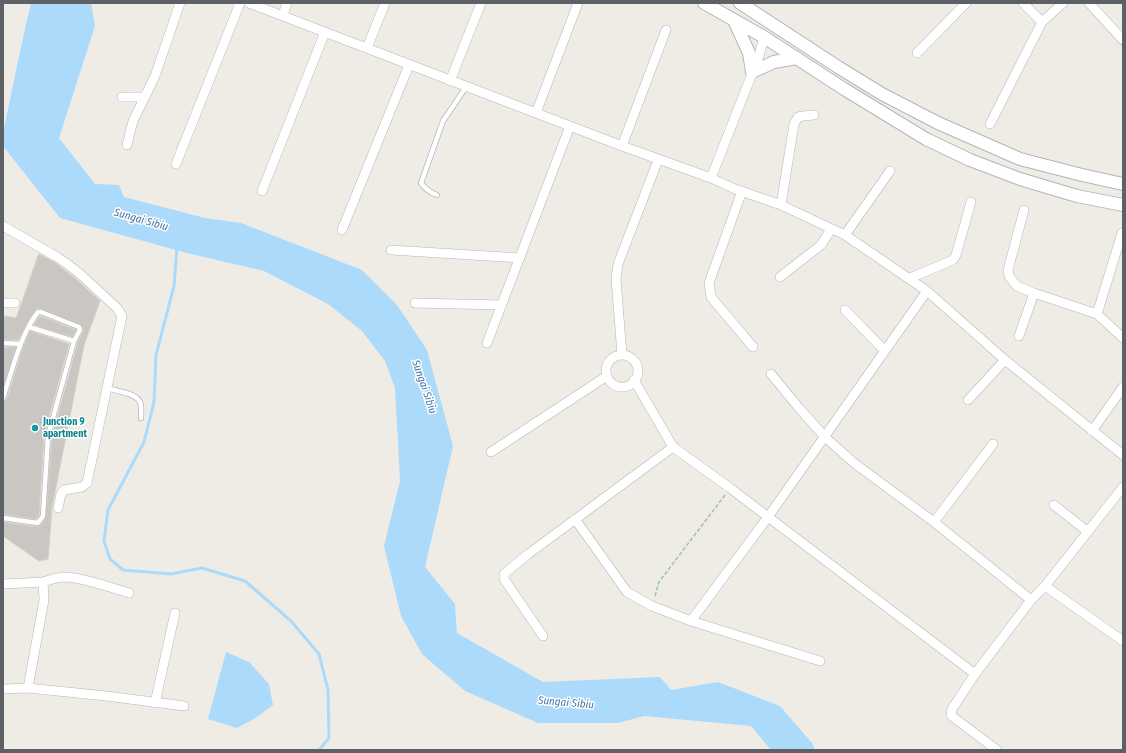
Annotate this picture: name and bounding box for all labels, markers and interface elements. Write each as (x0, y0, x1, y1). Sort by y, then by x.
water label: Sungai Sibiu (112, 206, 170, 234)
water label: Sungai Sibiu (409, 358, 439, 416)
place label: Junction 9 apartment (43, 416, 87, 440)
marker: Junction 9 apartment (30, 423, 40, 433)
water label: Sungai Sibiu (538, 694, 594, 712)

